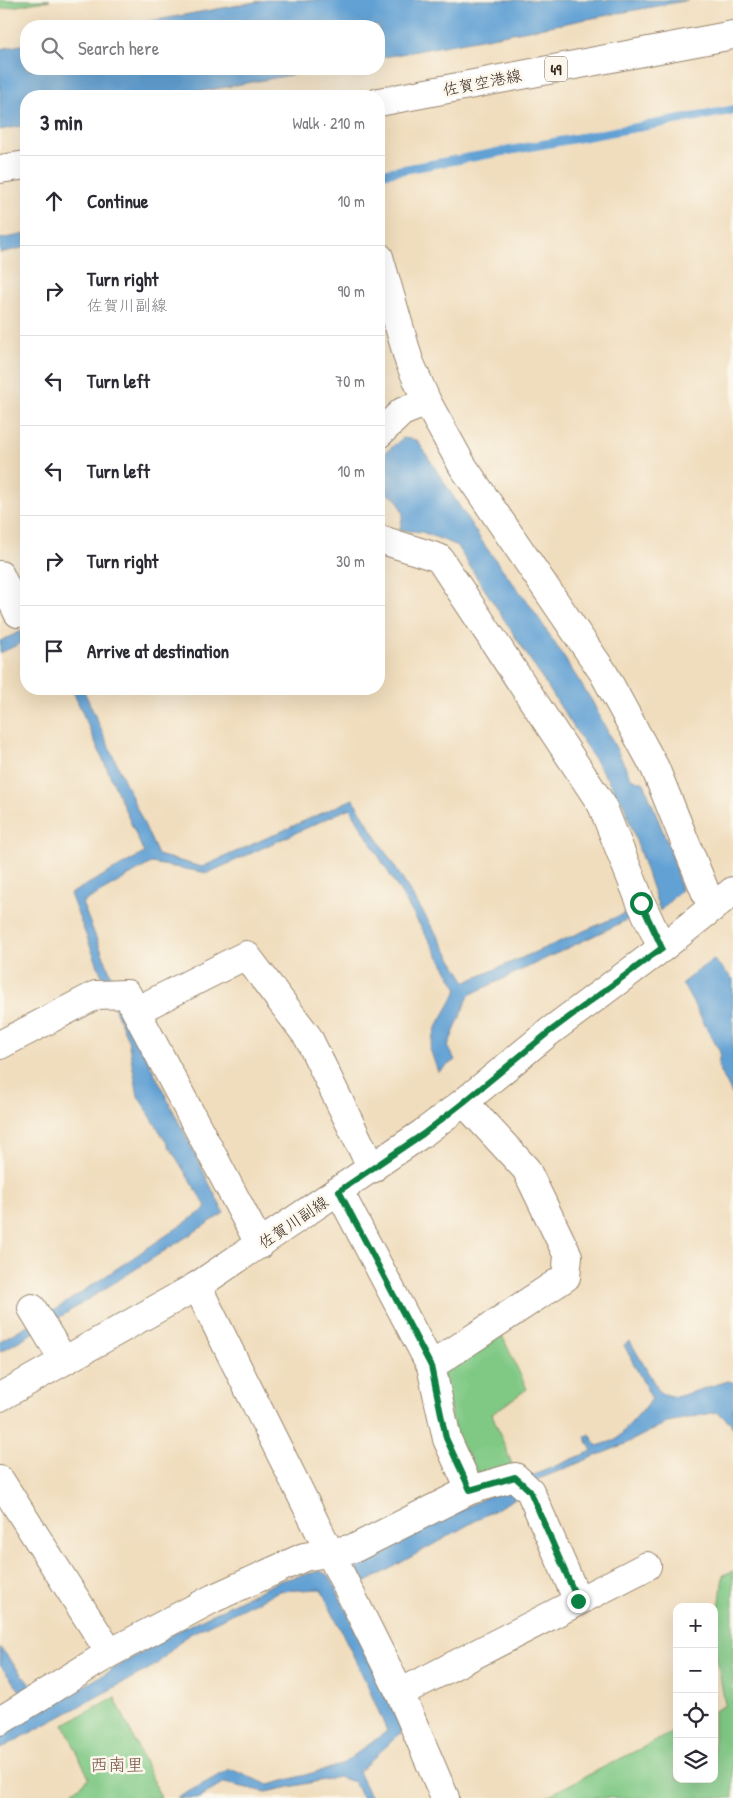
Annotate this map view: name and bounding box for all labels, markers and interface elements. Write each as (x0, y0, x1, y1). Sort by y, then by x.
search box (20, 20, 385, 75)
icon: search (38, 34, 66, 62)
text: Search here (78, 35, 159, 61)
road number: 49 (545, 56, 567, 82)
street label: 佐賀空港線 (441, 64, 523, 100)
text: 3 min (40, 108, 83, 137)
text: Walk · 210 m (292, 112, 365, 134)
icon: ahead (40, 187, 68, 215)
text: Continue (87, 188, 148, 214)
text: 10 m (337, 190, 365, 212)
text: Turn right (87, 266, 158, 292)
icon: right (40, 277, 68, 305)
text: 90 m (337, 280, 365, 302)
text: 佐賀川副線 (87, 294, 167, 316)
icon: left (40, 367, 68, 395)
text: Turn left (87, 368, 150, 394)
text: 70 m (335, 370, 365, 392)
icon: left (40, 457, 68, 485)
text: Turn left (87, 458, 150, 484)
text: 10 m (337, 460, 365, 482)
icon: right (40, 547, 68, 575)
text: Turn right (87, 548, 158, 574)
text: 30 m (336, 550, 365, 572)
icon: arrive (40, 637, 68, 665)
text: Arrive at destination (87, 638, 229, 664)
route start (630, 892, 653, 915)
street label: 佐賀川副線 (254, 1191, 332, 1253)
route end (567, 1590, 590, 1613)
map controls (673, 1603, 718, 1783)
button: + (673, 1603, 718, 1648)
button: − (673, 1648, 718, 1693)
button: locate (673, 1693, 718, 1738)
button: layers (673, 1738, 718, 1783)
district label: 西南里 (90, 1752, 144, 1777)

